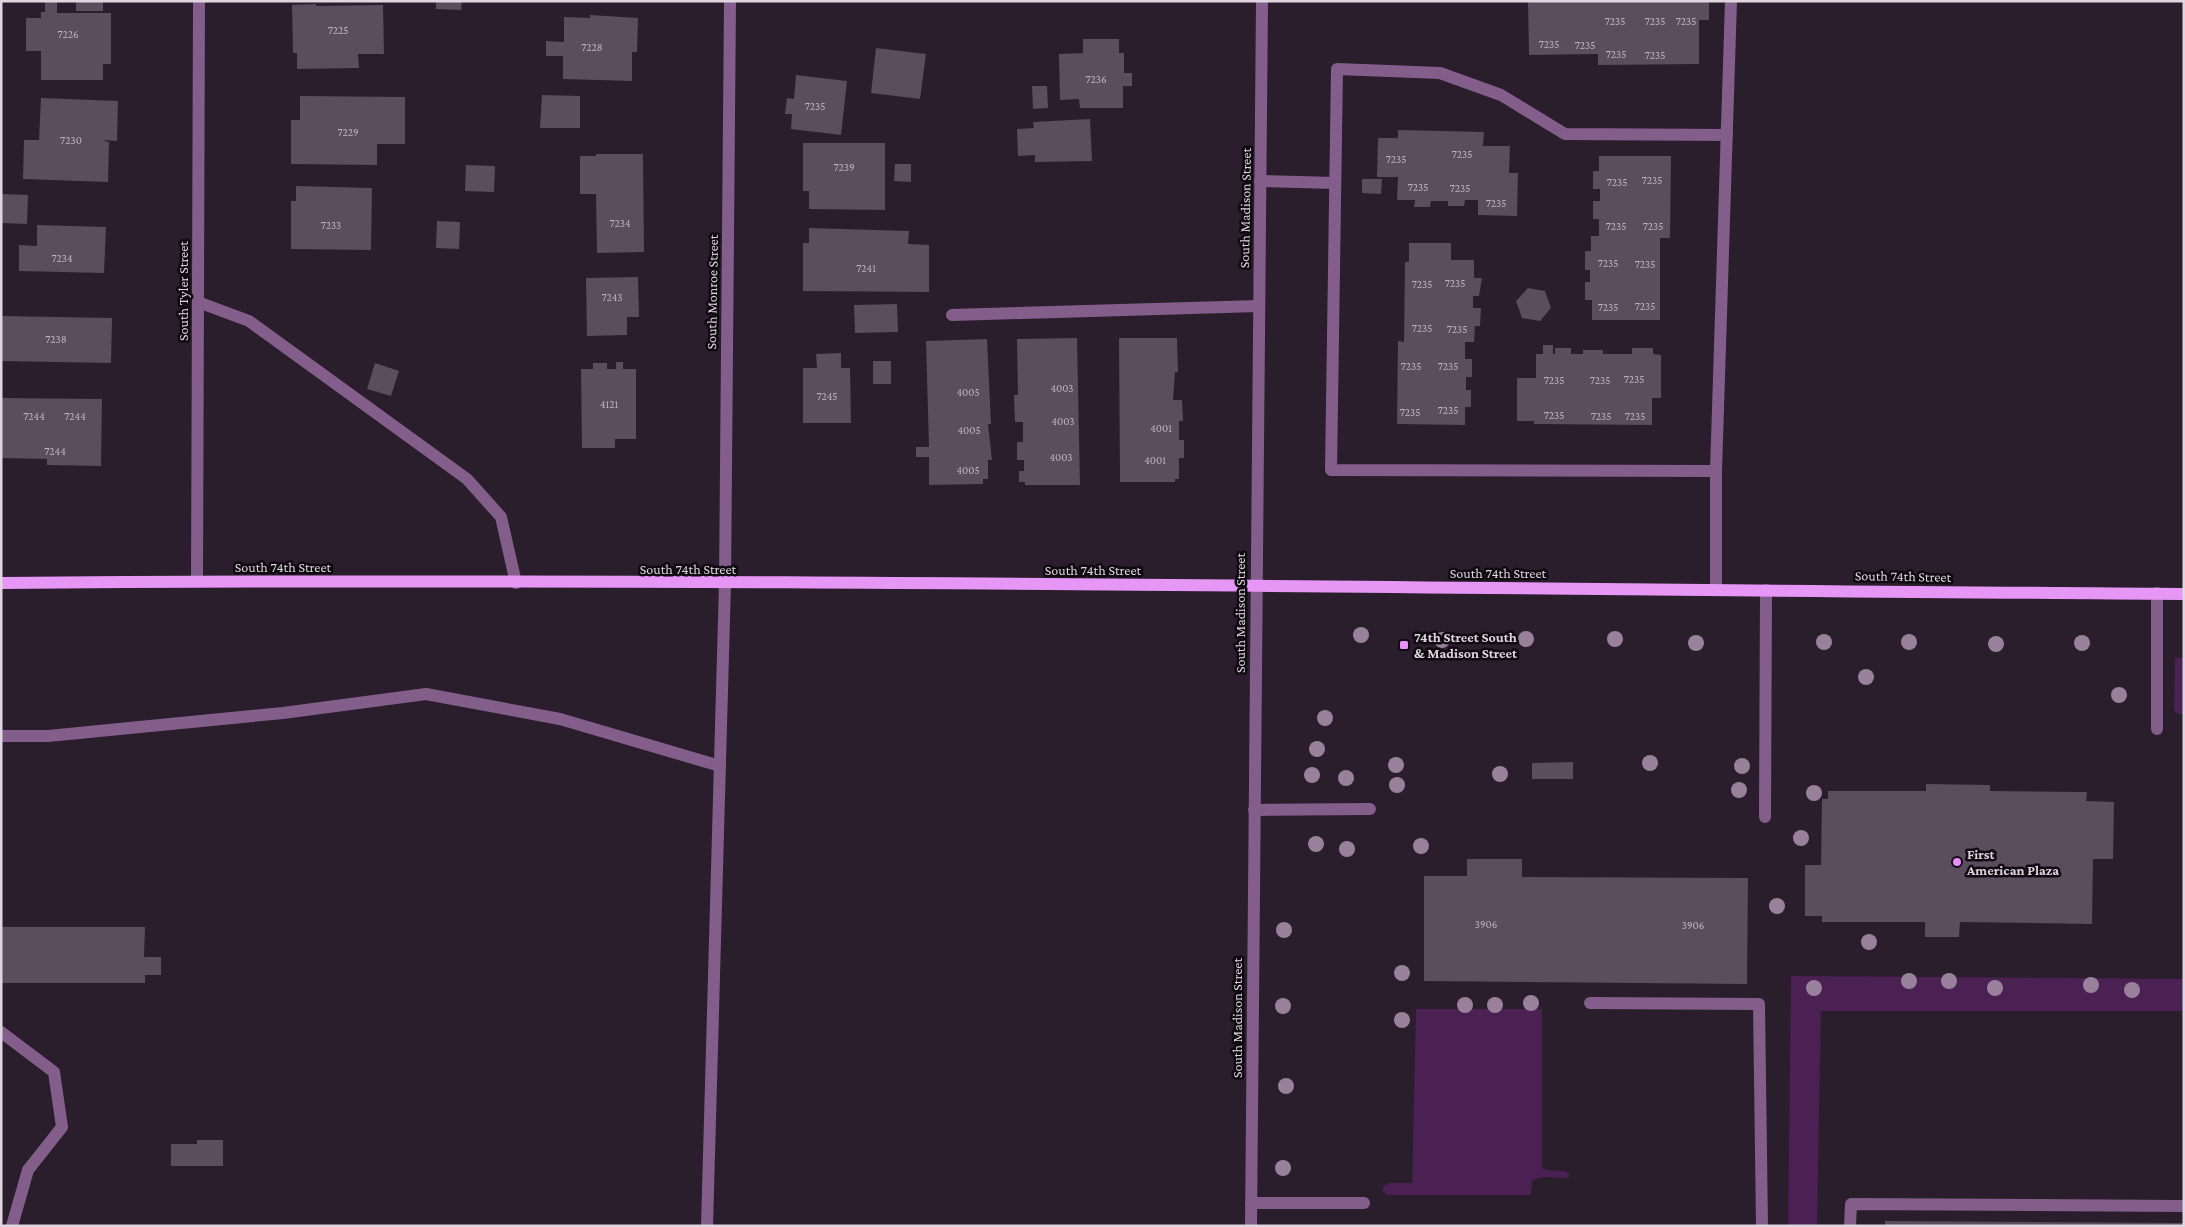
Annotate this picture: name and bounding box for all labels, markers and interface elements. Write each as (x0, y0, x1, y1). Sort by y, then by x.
house number: 7235 (1605, 15, 1625, 27)
house number: 7235 (1645, 15, 1665, 27)
house number: 7235 (1676, 15, 1696, 27)
house number: 7225 (328, 24, 348, 36)
house number: 7226 (57, 28, 79, 40)
house number: 7235 (1539, 38, 1559, 50)
house number: 7235 (1575, 39, 1595, 51)
house number: 7228 (581, 41, 603, 53)
house number: 7235 (1606, 48, 1626, 60)
house number: 7235 (1645, 49, 1665, 61)
house number: 7236 (1085, 73, 1107, 85)
house number: 7235 (805, 100, 825, 112)
house number: 7229 (337, 126, 359, 138)
house number: 7230 (60, 134, 82, 146)
street label: South Madison Street (1236, 147, 1254, 268)
house number: 7235 (1452, 148, 1472, 160)
house number: 7235 (1386, 153, 1406, 165)
house number: 7239 (833, 161, 855, 173)
house number: 7235 (1642, 174, 1662, 186)
house number: 7235 (1607, 176, 1627, 188)
house number: 7235 (1408, 181, 1428, 193)
house number: 7235 (1450, 182, 1470, 194)
house number: 7235 (1486, 197, 1506, 209)
house number: 7234 (609, 217, 631, 229)
house number: 7233 (321, 219, 341, 231)
house number: 7235 (1606, 220, 1626, 232)
house number: 7235 (1643, 220, 1663, 232)
street label: South Monroe Street (703, 234, 721, 350)
street label: South Tyler Street (175, 241, 191, 341)
house number: 7234 (51, 252, 73, 264)
house number: 7235 (1598, 257, 1618, 269)
house number: 7235 (1635, 258, 1655, 270)
house number: 7241 (856, 262, 876, 274)
house number: 7235 (1445, 277, 1465, 289)
house number: 7235 (1412, 278, 1432, 290)
house number: 7243 (601, 291, 623, 303)
house number: 7235 (1635, 300, 1655, 312)
house number: 7235 (1598, 301, 1618, 313)
house number: 7235 (1412, 322, 1432, 334)
house number: 7235 (1447, 323, 1467, 335)
house number: 7238 (45, 333, 67, 345)
house number: 7235 (1401, 360, 1421, 372)
house number: 7235 (1438, 360, 1458, 372)
house number: 7235 (1624, 373, 1644, 385)
house number: 7235 (1544, 374, 1564, 386)
house number: 7235 (1590, 374, 1610, 386)
house number: 4003 (1050, 382, 1074, 394)
house number: 4005 (956, 386, 980, 398)
house number: 7245 (816, 390, 838, 402)
house number: 4121 (600, 398, 618, 410)
house number: 7235 (1438, 404, 1458, 416)
house number: 7235 (1400, 406, 1420, 418)
house number: 7235 (1544, 409, 1564, 421)
house number: 7244 (23, 410, 45, 422)
house number: 7244 (64, 410, 86, 422)
house number: 7235 (1591, 410, 1611, 422)
house number: 7235 (1625, 410, 1645, 422)
house number: 4003 (1051, 415, 1075, 427)
house number: 4001 (1150, 422, 1172, 434)
house number: 4005 (957, 424, 981, 436)
house number: 7244 (44, 445, 66, 457)
house number: 4003 (1049, 451, 1073, 463)
house number: 4001 (1144, 454, 1166, 466)
house number: 4005 (956, 464, 980, 476)
street label: South Madison Street (1232, 553, 1248, 673)
street label: South 74th Street (235, 559, 332, 575)
street label: South 74th Street (640, 561, 737, 577)
street label: South 74th Street (1045, 562, 1142, 578)
street label: South 74th Street (1450, 565, 1547, 581)
street label: South 74th Street (1855, 567, 1952, 585)
place label: 74th Street South & Madison Street (1414, 629, 1518, 661)
marker: 74th Street South & Madison Street (1398, 639, 1410, 651)
place label: First American Plaza (1966, 846, 2059, 878)
marker: First American Plaza (1951, 856, 1963, 868)
house number: 3906 (1475, 918, 1497, 930)
house number: 3906 (1682, 919, 1704, 931)
street label: South Madison Street (1229, 958, 1245, 1078)

